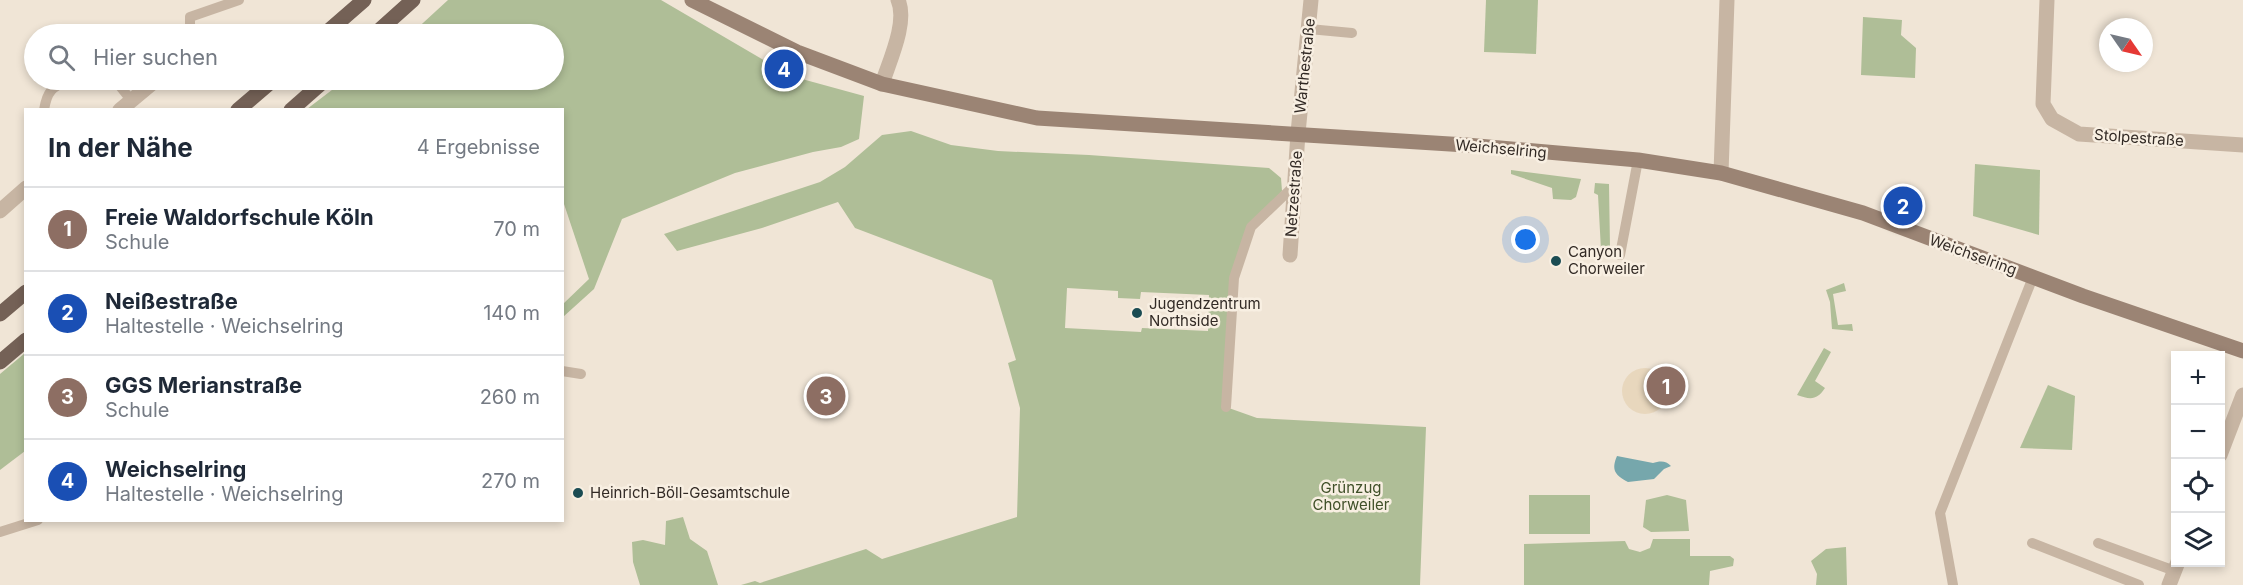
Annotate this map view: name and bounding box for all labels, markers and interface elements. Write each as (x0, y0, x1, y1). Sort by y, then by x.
street label: Warthestraße (1290, 17, 1319, 115)
north arrow (2099, 18, 2153, 72)
search box (24, 24, 564, 90)
icon: search (45, 41, 78, 74)
text: Hier suchen (93, 44, 218, 70)
pin: 4 (764, 46, 804, 92)
street label: Stolpestraße (2094, 125, 2185, 150)
text: In der Nähe (48, 132, 193, 163)
text: 4 Ergebnisse (417, 135, 540, 159)
street label: Weichselring (1455, 135, 1548, 162)
street label: Netzestraße (1281, 150, 1306, 238)
pin: 2 (1884, 184, 1922, 228)
text: Freie Waldorfschule Köln (105, 204, 374, 230)
text: 1 (63, 217, 72, 241)
text: 70 m (493, 217, 540, 241)
your location (1511, 225, 1540, 254)
text: Schule (105, 230, 169, 254)
street label: Weichselring (1927, 230, 2020, 279)
place label: Canyon Chorweiler (1568, 242, 1645, 278)
marker: Canyon Chorweiler (1549, 254, 1563, 268)
text: Neißestraße (105, 288, 238, 314)
place label: Jugendzentrum Northside (1149, 294, 1261, 330)
text: 2 (61, 301, 74, 325)
text: 140 m (483, 301, 540, 325)
marker: Jugendzentrum Northside (1130, 306, 1144, 320)
text: Haltestelle · Weichselring (105, 314, 343, 338)
map controls (2171, 351, 2225, 567)
button: + (2171, 351, 2225, 405)
pin: 1 (1646, 364, 1686, 408)
text: GGS Merianstraße (105, 372, 302, 398)
pin: 3 (806, 374, 846, 418)
text: 3 (61, 385, 74, 409)
text: 260 m (480, 385, 540, 409)
text: Schule (105, 398, 169, 422)
button: − (2171, 405, 2225, 459)
text: Weichselring (105, 456, 247, 482)
button: locate (2171, 459, 2225, 513)
text: 4 (61, 469, 74, 493)
text: 270 m (481, 469, 540, 493)
park label: Grünzug Chorweiler (1313, 478, 1390, 514)
text: Haltestelle · Weichselring (105, 482, 343, 506)
place label: Heinrich-Böll-Gesamtschule (590, 483, 790, 502)
marker: Heinrich-Böll-Gesamtschule (571, 486, 585, 500)
button: layers (2171, 513, 2225, 567)

